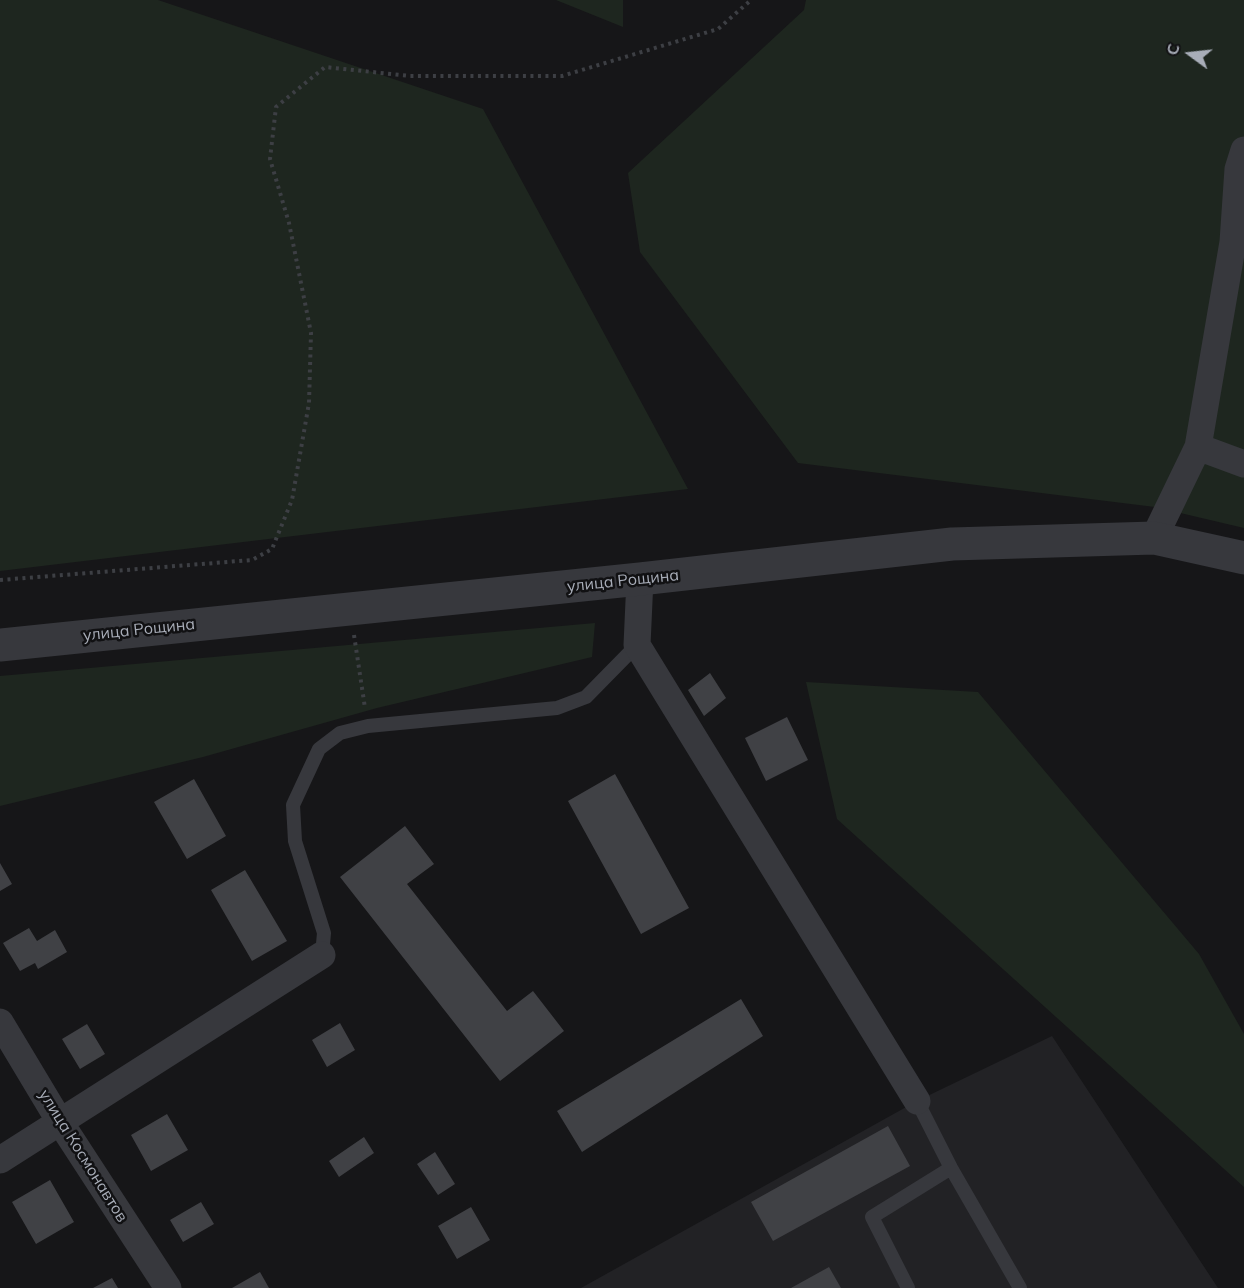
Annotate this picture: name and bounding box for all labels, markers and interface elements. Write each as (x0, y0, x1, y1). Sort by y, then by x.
north arrow (1160, 24, 1220, 84)
text: С (1162, 41, 1184, 57)
street label: улица Рощина (566, 566, 680, 596)
street label: улица Рощина (82, 615, 196, 645)
street label: улица Космонавтов (34, 1086, 132, 1226)

